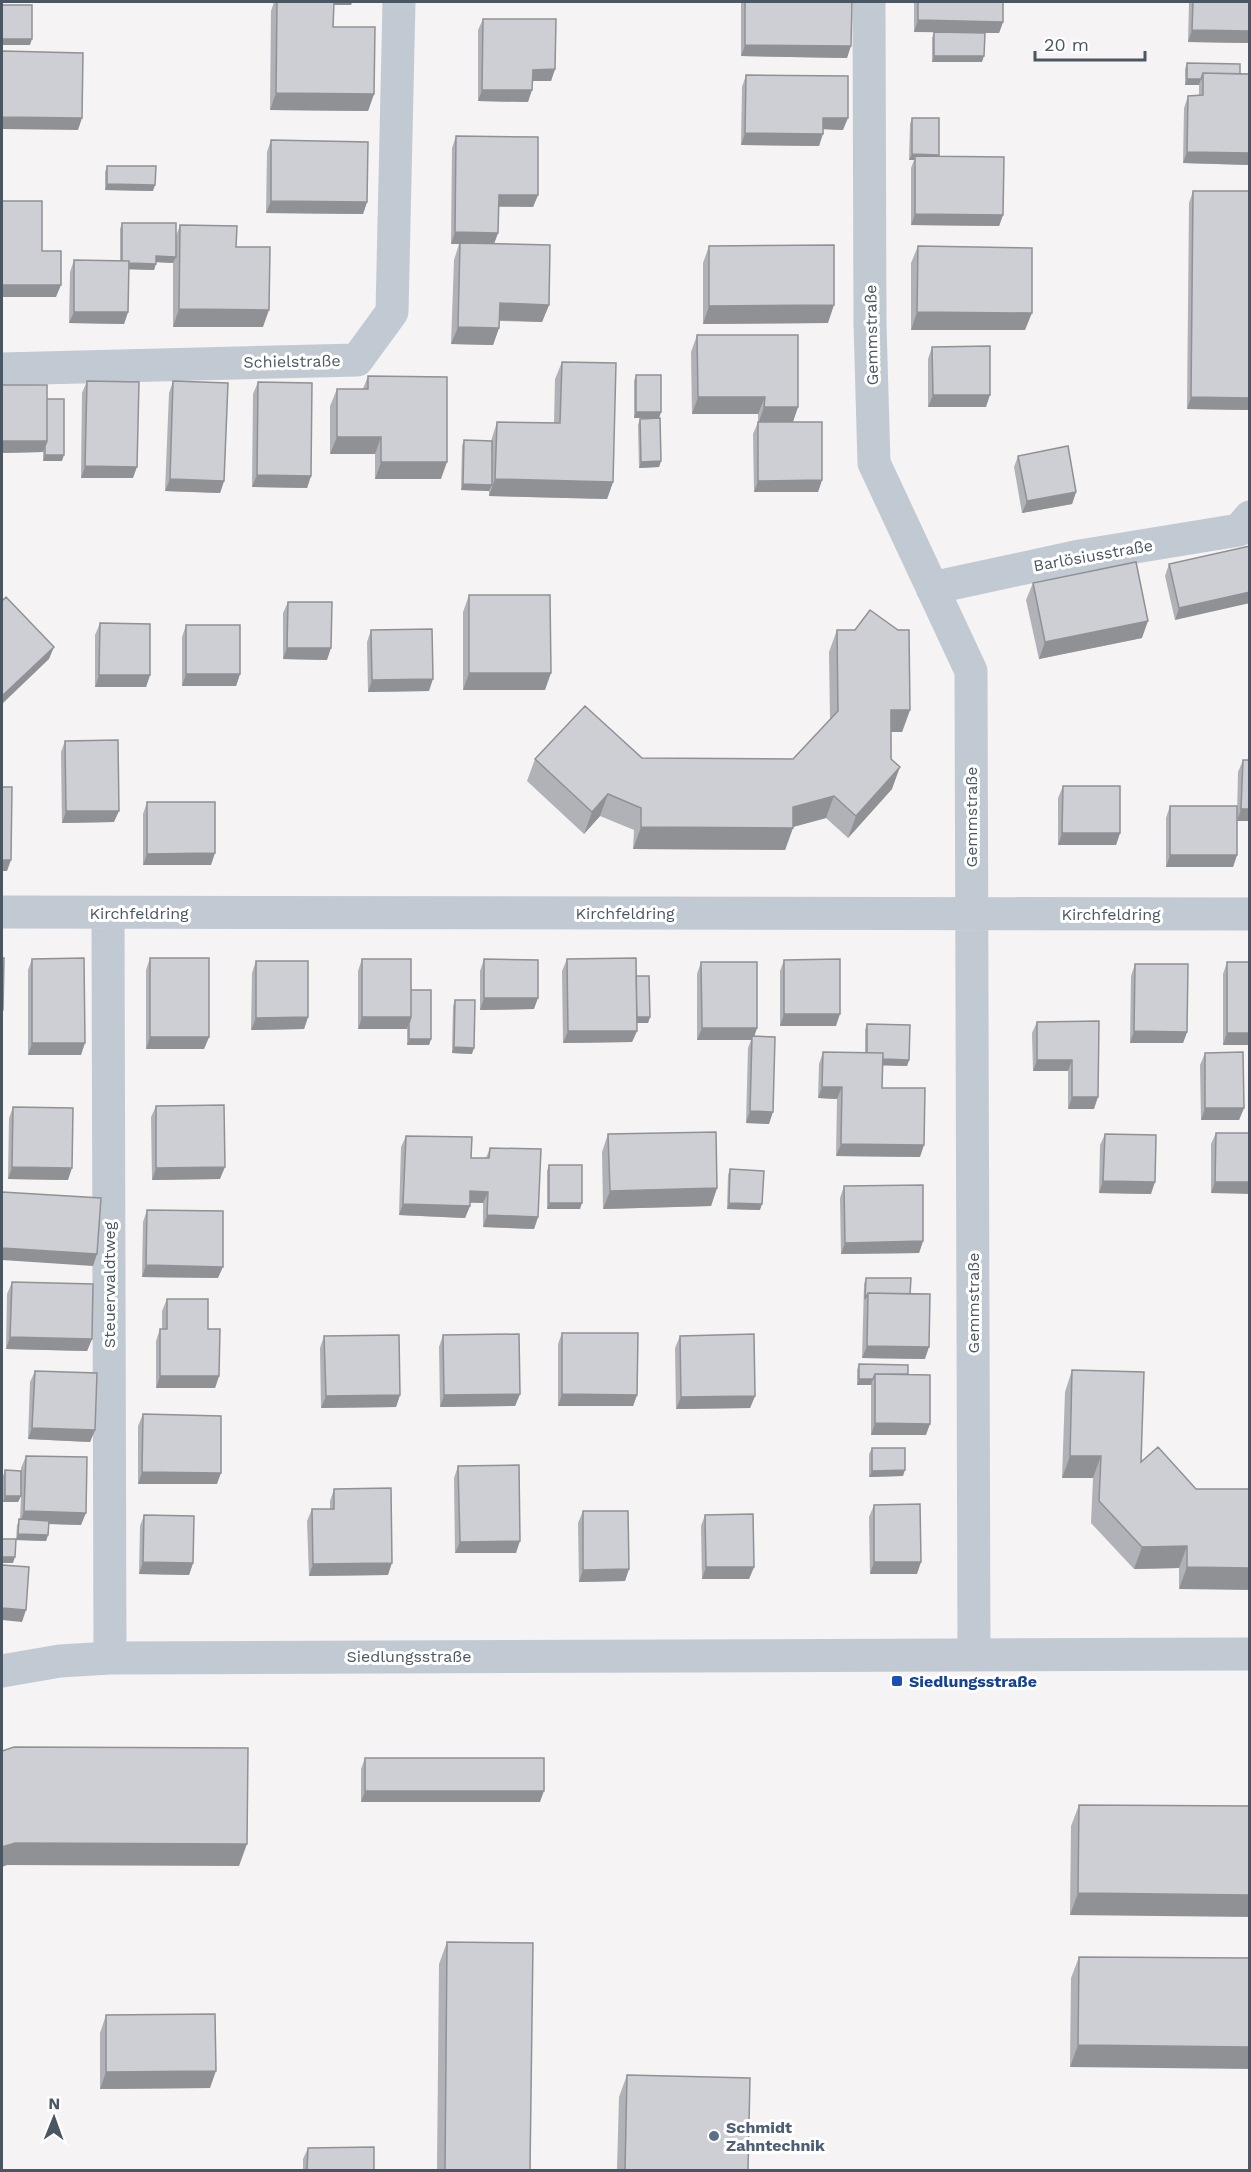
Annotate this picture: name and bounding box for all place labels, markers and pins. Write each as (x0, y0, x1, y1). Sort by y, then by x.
place label: Siedlungsstraße (909, 1672, 1037, 1691)
marker: Siedlungsstraße (890, 1674, 904, 1688)
place label: Schmidt Zahntechnik (726, 2118, 825, 2155)
marker: Schmidt Zahntechnik (707, 2129, 721, 2143)

